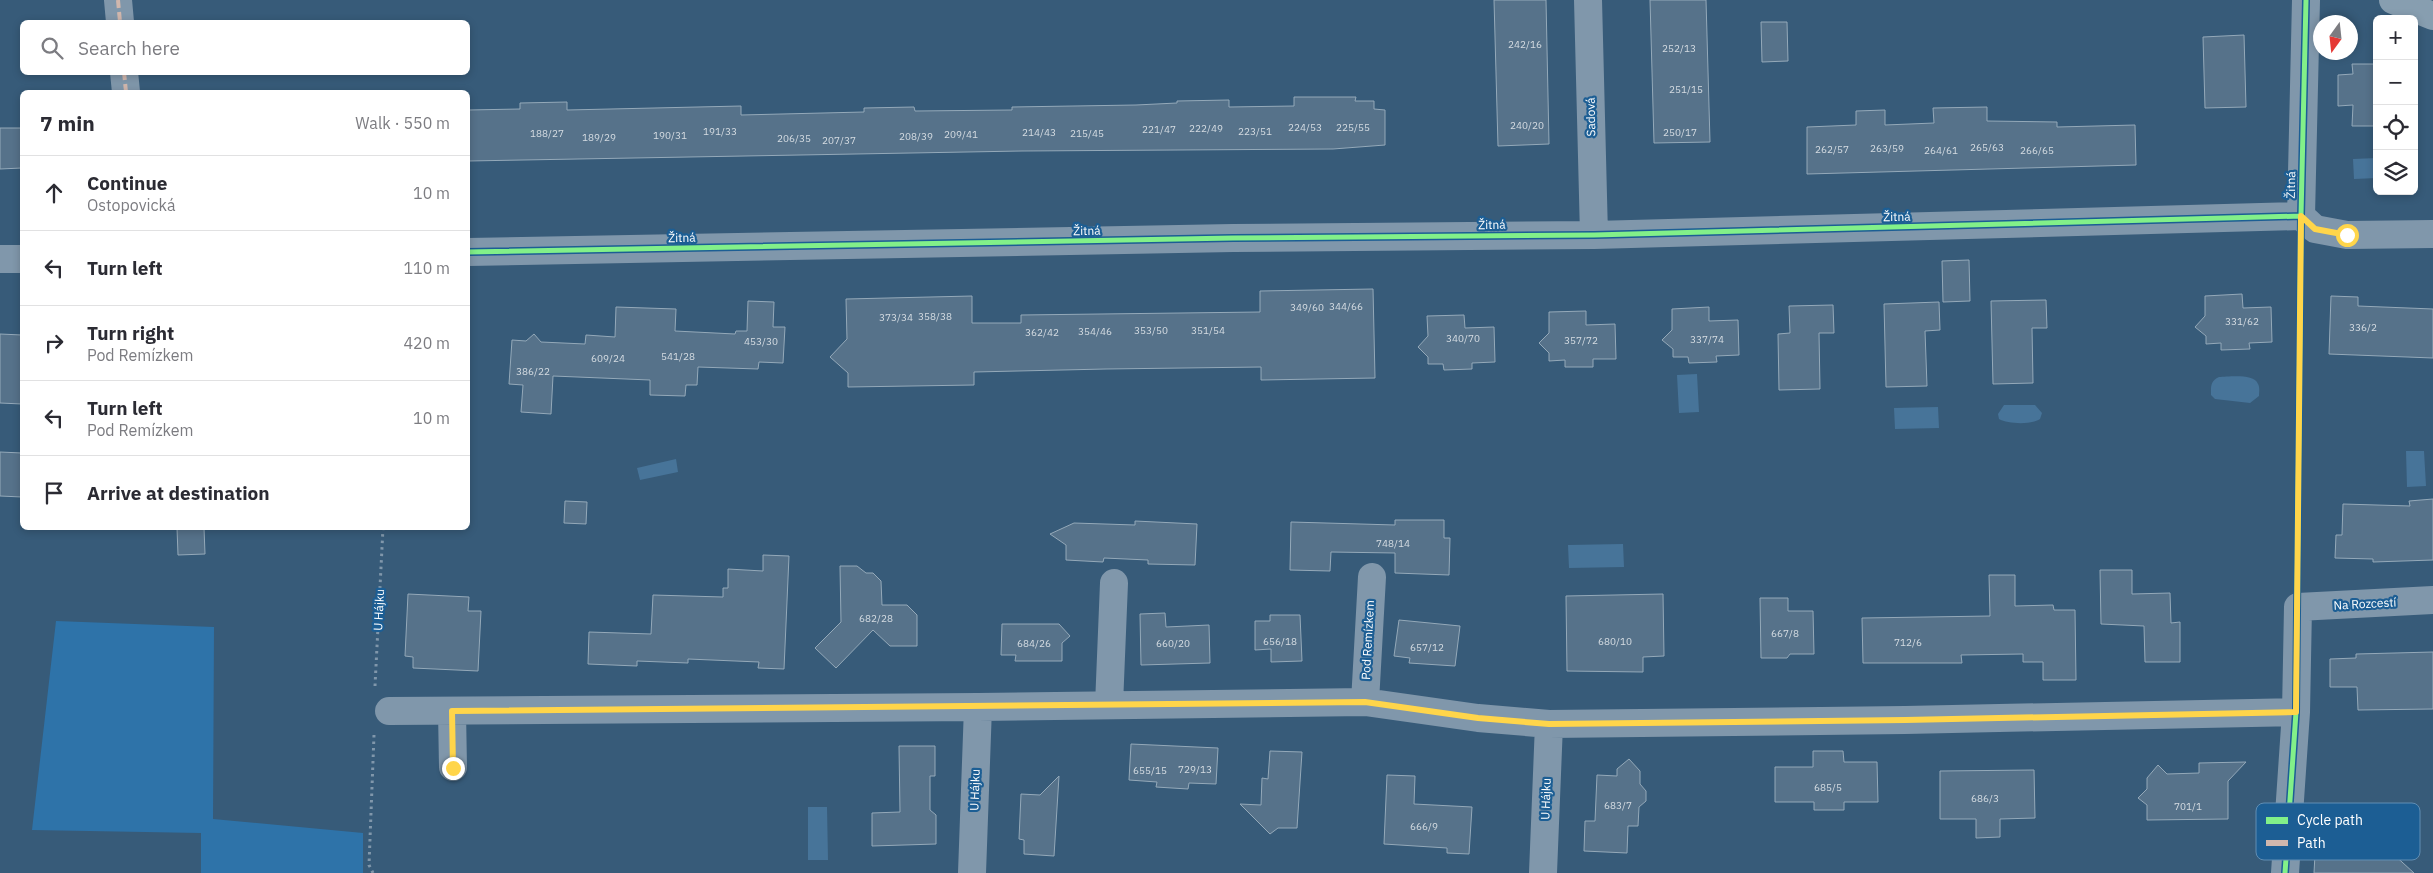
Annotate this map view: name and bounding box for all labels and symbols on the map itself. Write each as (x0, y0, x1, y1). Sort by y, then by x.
north arrow (2313, 15, 2358, 60)
house number: 242/16 (1508, 38, 1542, 51)
house number: 252/13 (1662, 42, 1696, 55)
house number: 251/15 (1669, 83, 1703, 96)
street label: Sadová (1583, 97, 1598, 137)
house number: 240/20 (1510, 119, 1544, 132)
house number: 224/53 (1288, 121, 1322, 134)
house number: 225/55 (1336, 121, 1370, 134)
house number: 222/49 (1189, 122, 1223, 135)
house number: 221/47 (1142, 123, 1176, 136)
house number: 191/33 (703, 125, 737, 138)
house number: 223/51 (1238, 125, 1272, 138)
house number: 214/43 (1022, 126, 1056, 139)
house number: 250/17 (1663, 126, 1697, 139)
house number: 188/27 (530, 127, 564, 140)
house number: 215/45 (1070, 127, 1104, 140)
house number: 209/41 (944, 128, 978, 141)
house number: 190/31 (653, 129, 687, 142)
house number: 208/39 (899, 130, 933, 143)
house number: 189/29 (582, 131, 616, 144)
house number: 206/35 (777, 132, 811, 145)
house number: 207/37 (822, 134, 856, 147)
house number: 265/63 (1970, 141, 2004, 154)
house number: 263/59 (1870, 142, 1904, 155)
house number: 262/57 (1815, 143, 1849, 156)
house number: 264/61 (1924, 144, 1958, 157)
house number: 266/65 (2020, 144, 2054, 157)
street label: Žitná (2283, 171, 2298, 199)
street label: Žitná (1883, 209, 1911, 224)
street label: Žitná (1478, 217, 1506, 232)
street label: Žitná (1073, 223, 1101, 238)
route start (2336, 224, 2359, 247)
street label: Žitná (668, 230, 696, 245)
house number: 344/66 (1329, 300, 1363, 313)
house number: 349/60 (1290, 301, 1324, 314)
house number: 358/38 (918, 310, 952, 323)
house number: 373/34 (879, 311, 913, 324)
house number: 331/62 (2225, 315, 2259, 328)
house number: 336/2 (2349, 321, 2377, 334)
house number: 353/50 (1134, 324, 1168, 337)
house number: 351/54 (1191, 324, 1225, 337)
house number: 354/46 (1078, 325, 1112, 338)
house number: 362/42 (1025, 326, 1059, 339)
house number: 340/70 (1446, 332, 1480, 345)
house number: 337/74 (1690, 333, 1724, 346)
house number: 357/72 (1564, 334, 1598, 347)
house number: 453/30 (744, 335, 778, 348)
house number: 541/28 (661, 350, 695, 363)
house number: 609/24 (591, 352, 625, 365)
house number: 386/22 (516, 365, 550, 378)
house number: 748/14 (1376, 537, 1410, 550)
street label: U Hájku (370, 589, 387, 631)
street label: Na Rozcestí (2333, 594, 2397, 613)
street label: Pod Remízkem (1358, 600, 1377, 680)
house number: 682/28 (859, 612, 893, 625)
house number: 667/8 (1771, 627, 1799, 640)
house number: 656/18 (1263, 635, 1297, 648)
house number: 680/10 (1598, 635, 1632, 648)
house number: 712/6 (1894, 636, 1922, 649)
house number: 684/26 (1017, 637, 1051, 650)
house number: 660/20 (1156, 637, 1190, 650)
house number: 657/12 (1410, 641, 1444, 654)
route end (442, 757, 465, 780)
house number: 729/13 (1178, 763, 1212, 776)
house number: 655/15 (1133, 764, 1167, 777)
street label: U Hájku (966, 769, 983, 811)
street label: U Hájku (1537, 778, 1554, 820)
house number: 685/5 (1814, 781, 1842, 794)
house number: 686/3 (1971, 792, 1999, 805)
house number: 683/7 (1604, 799, 1632, 812)
house number: 701/1 (2174, 800, 2202, 813)
legend (2256, 803, 2420, 860)
text: Cycle path (2297, 811, 2363, 829)
house number: 666/9 (1410, 820, 1438, 833)
text: Path (2297, 834, 2326, 852)

